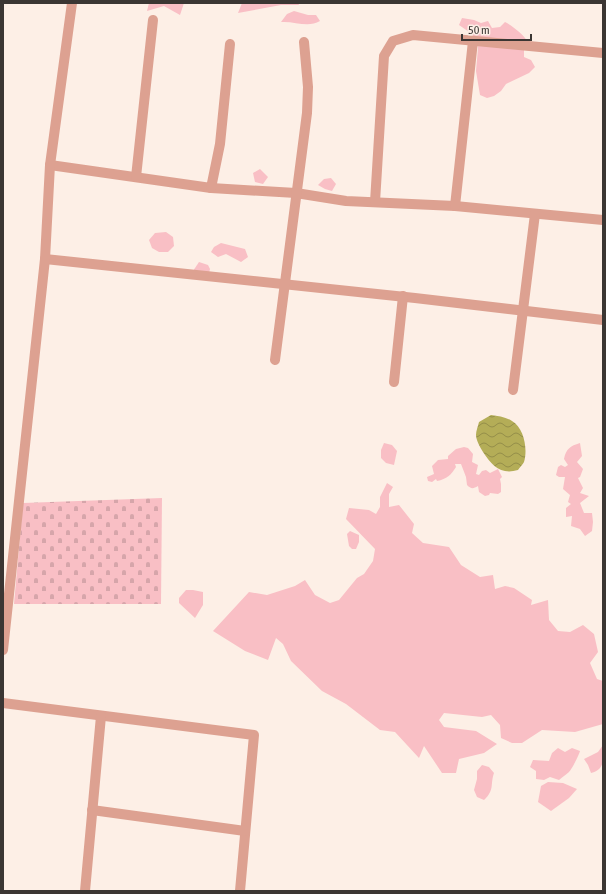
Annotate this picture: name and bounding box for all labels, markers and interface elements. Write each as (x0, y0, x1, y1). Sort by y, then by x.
scale bar (462, 16, 531, 42)
text: 50 m (468, 23, 490, 37)

